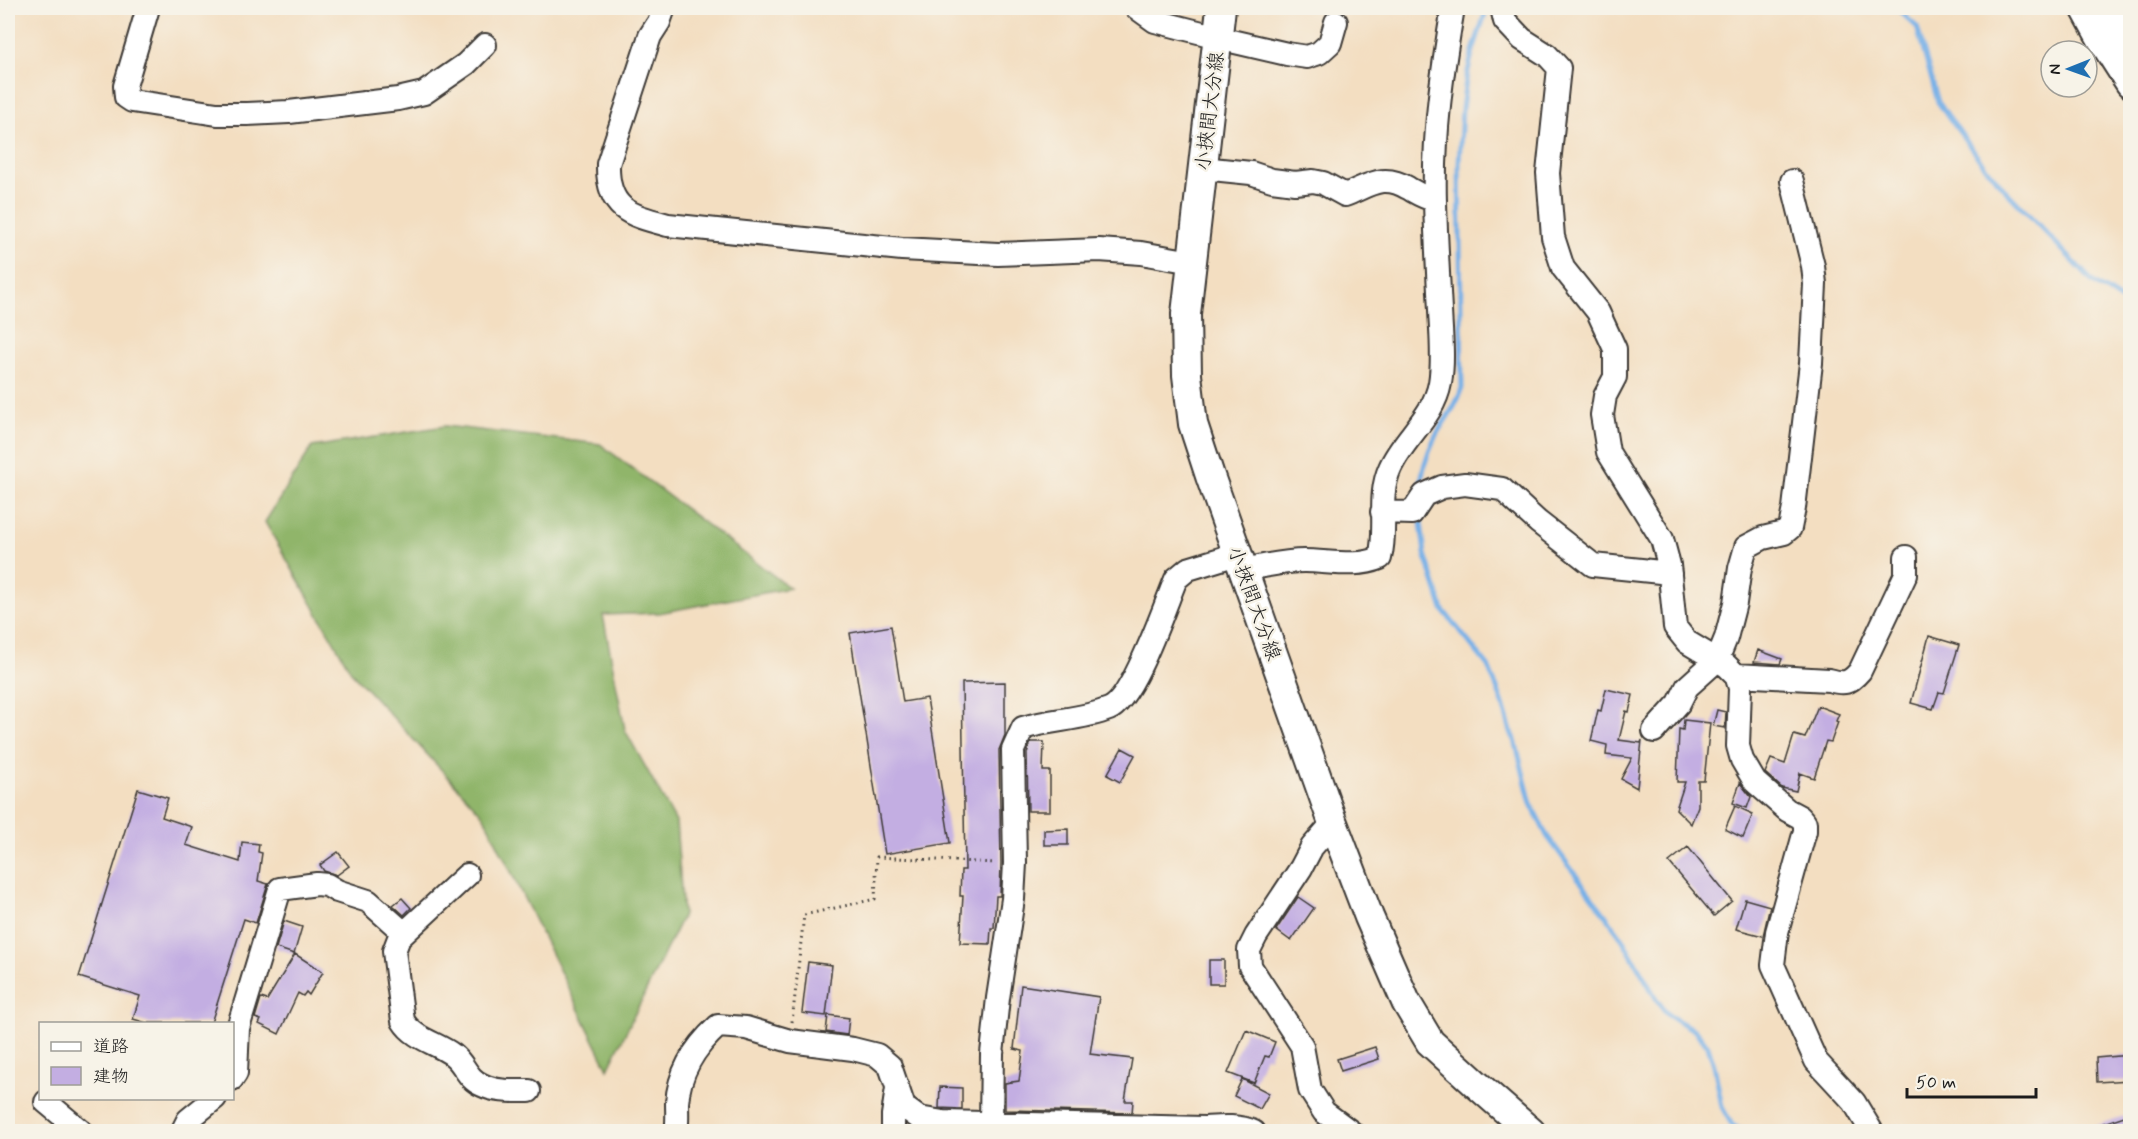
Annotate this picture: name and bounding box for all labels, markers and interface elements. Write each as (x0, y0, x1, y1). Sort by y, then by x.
north arrow (2039, 39, 2099, 99)
street label: 小挾間大分線 (1190, 50, 1231, 172)
text: N (2045, 64, 2066, 75)
street label: 小挾間大分線 (1220, 543, 1287, 665)
legend (39, 1022, 234, 1100)
text: 道路 (93, 1035, 129, 1059)
scale bar (1907, 1061, 2036, 1099)
text: 建物 (93, 1065, 129, 1089)
text: 50 m (1916, 1071, 1956, 1095)

